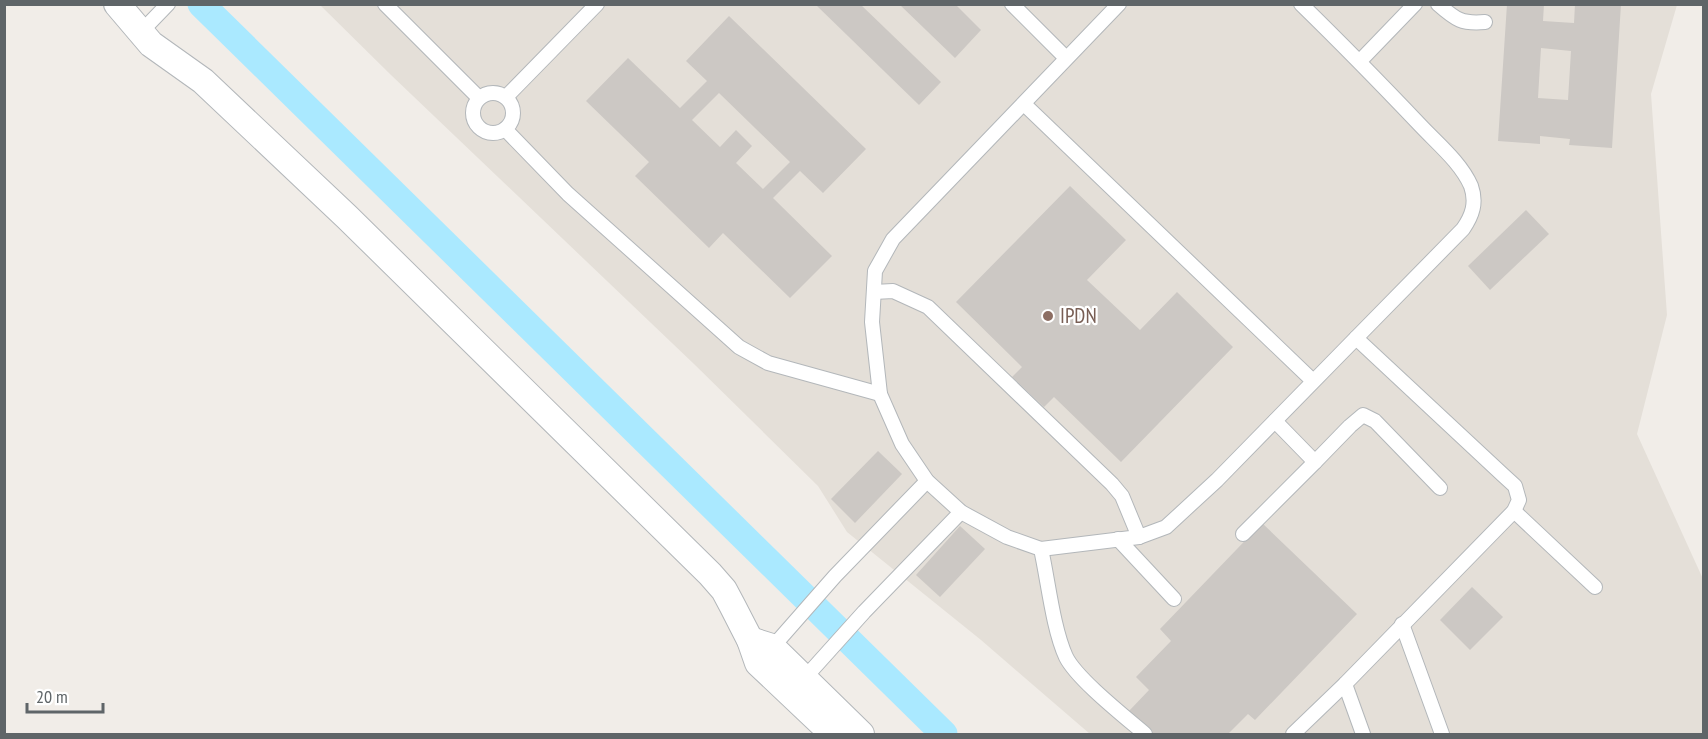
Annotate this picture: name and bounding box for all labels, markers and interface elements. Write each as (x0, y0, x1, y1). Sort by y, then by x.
place label: IPDN (1060, 302, 1097, 329)
marker: IPDN (1041, 309, 1055, 323)
scale bar (27, 676, 104, 714)
text: 20 m (36, 685, 68, 708)

